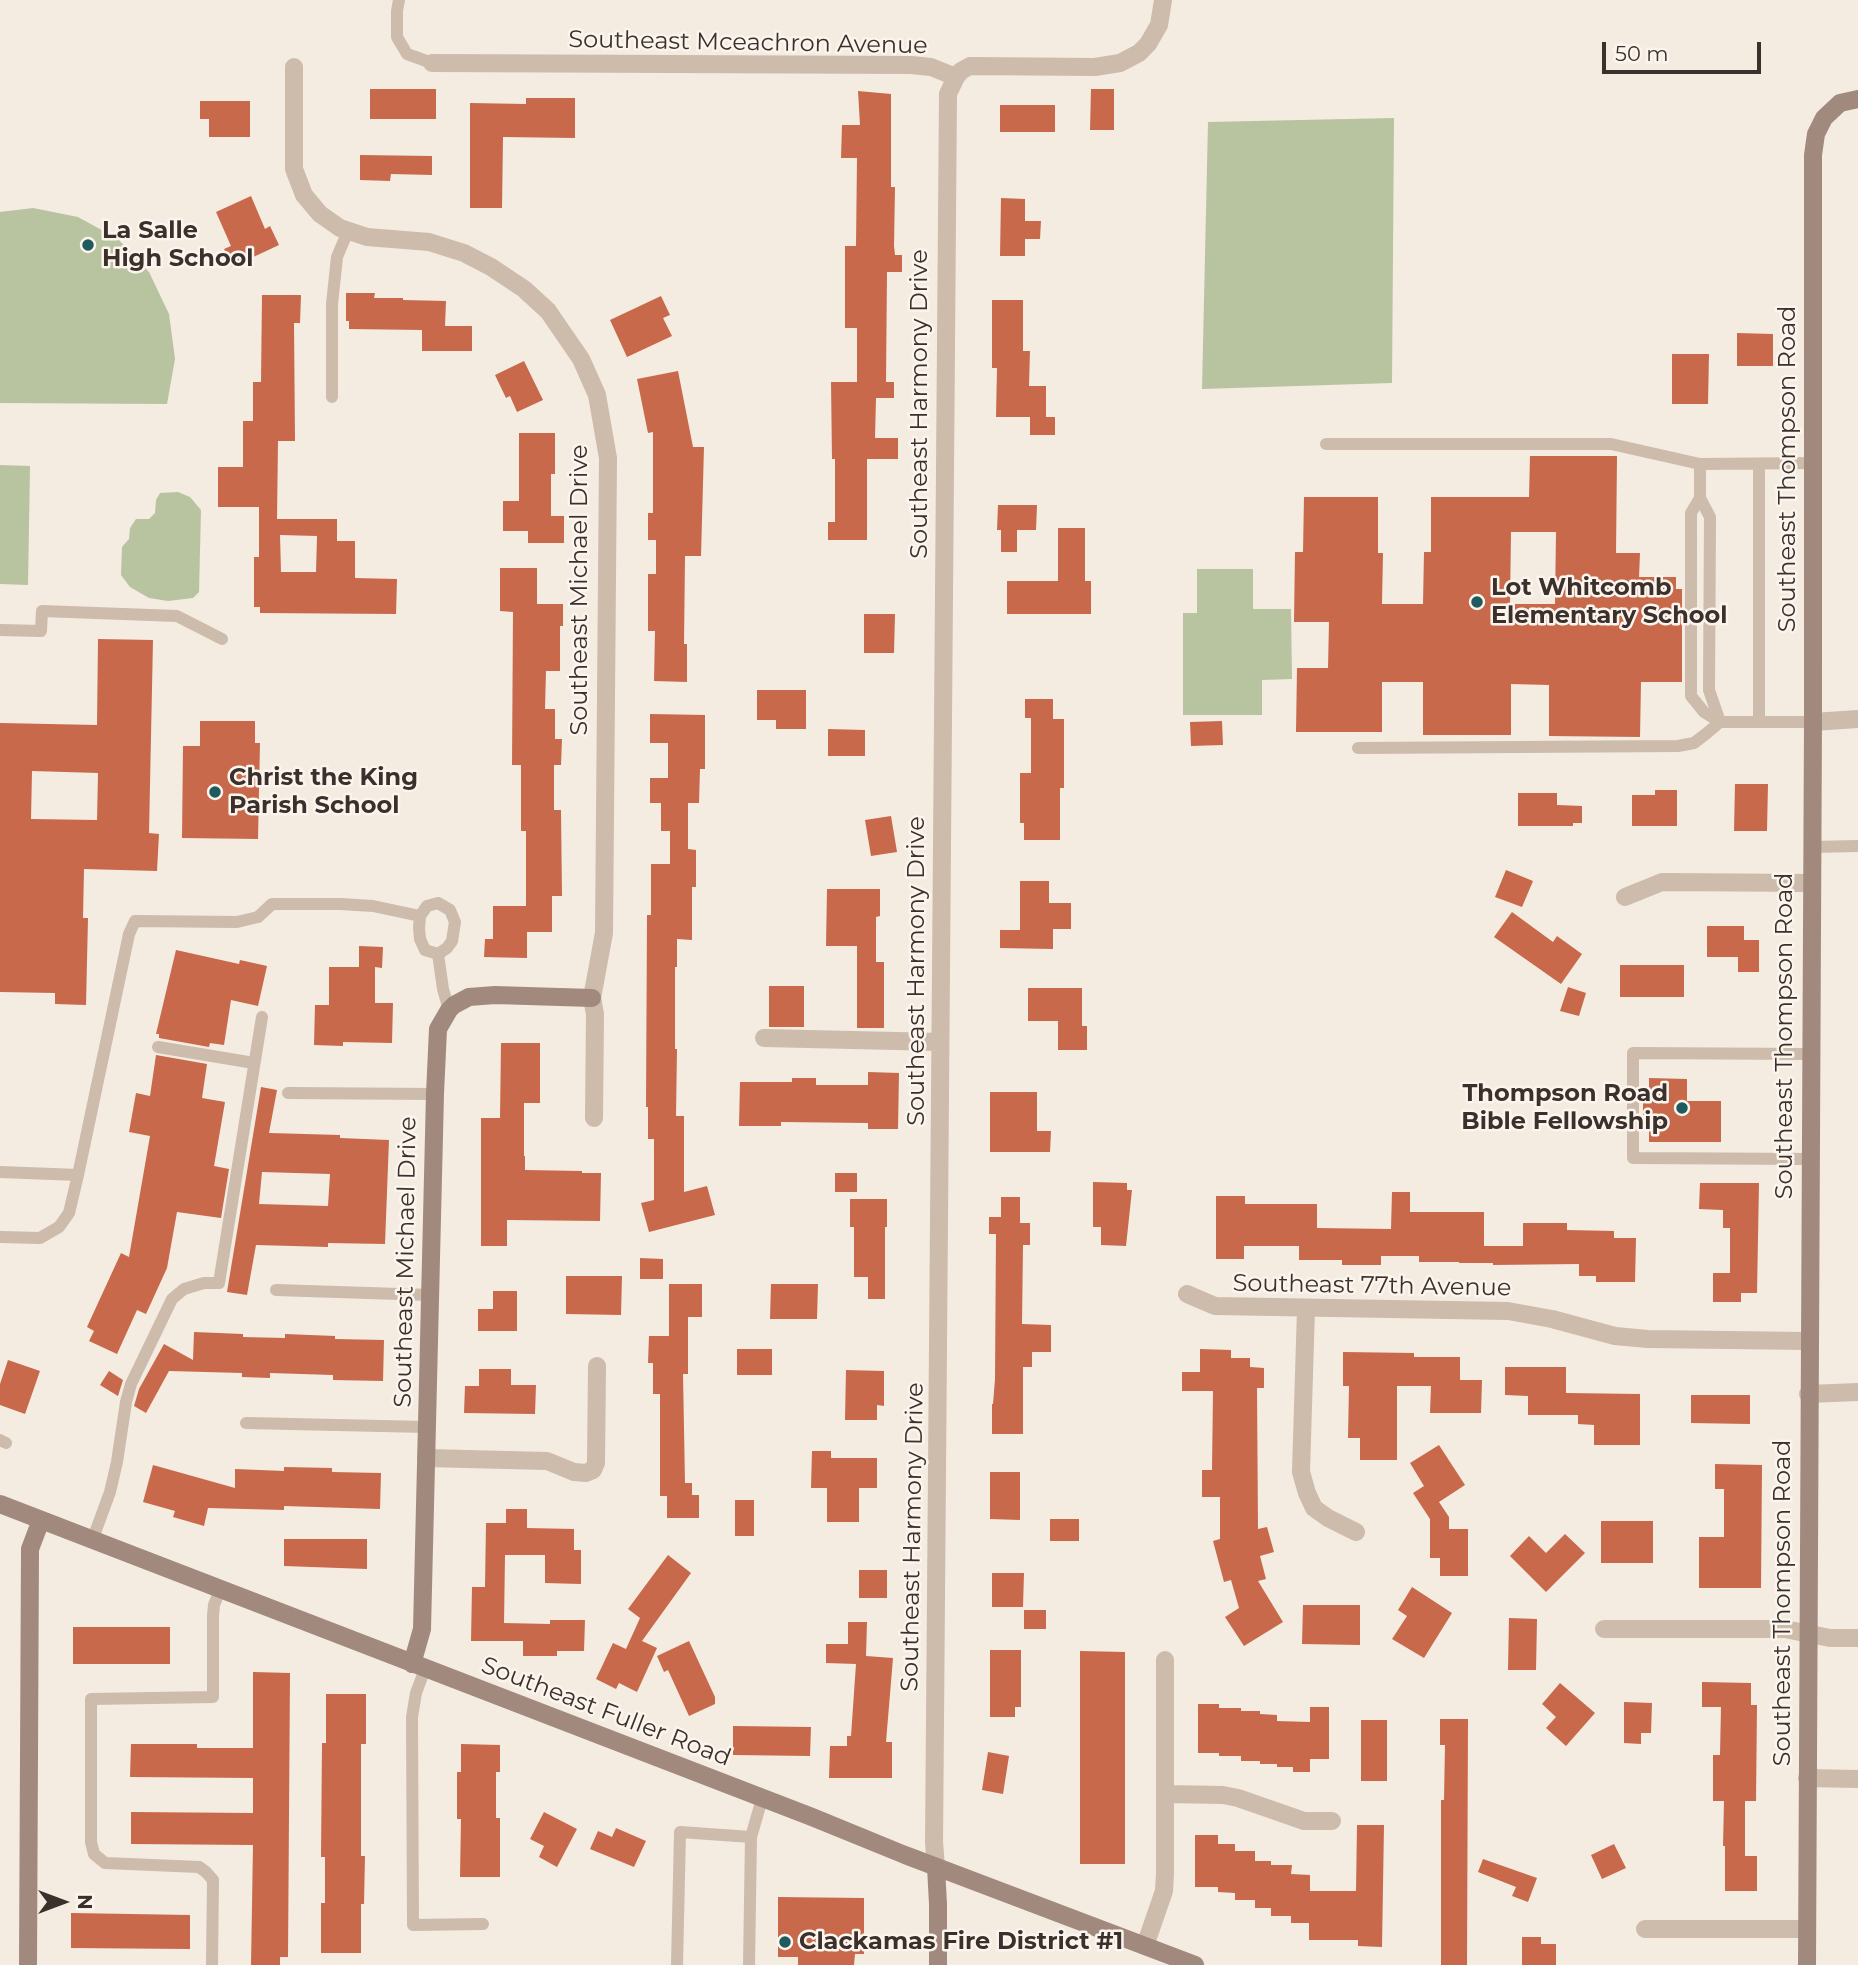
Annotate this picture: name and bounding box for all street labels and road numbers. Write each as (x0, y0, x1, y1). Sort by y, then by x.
street label: Southeast Mceachron Avenue (568, 25, 928, 61)
street label: Southeast Harmony Drive (906, 249, 934, 559)
street label: Southeast Thompson Road (1774, 306, 1802, 632)
street label: Southeast Michael Drive (566, 444, 594, 736)
street label: Southeast Harmony Drive (903, 816, 931, 1126)
street label: Southeast Thompson Road (1771, 873, 1799, 1199)
street label: Southeast Michael Drive (389, 1116, 423, 1408)
street label: Southeast 77th Avenue (1232, 1269, 1512, 1303)
street label: Southeast Harmony Drive (896, 1382, 930, 1692)
street label: Southeast Thompson Road (1769, 1440, 1797, 1766)
street label: Southeast Fuller Road (477, 1651, 735, 1773)

